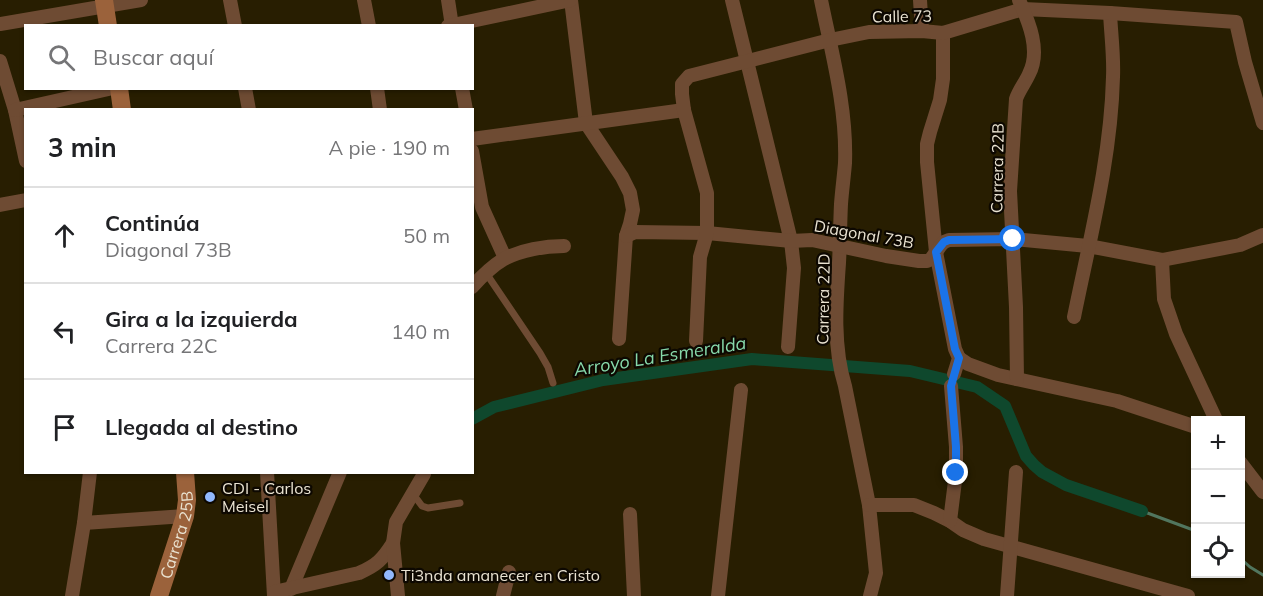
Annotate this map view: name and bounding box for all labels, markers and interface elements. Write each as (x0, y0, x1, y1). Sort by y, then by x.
street label: Calle 73 (872, 5, 932, 27)
search box (24, 24, 474, 90)
icon: search (45, 41, 78, 74)
text: Buscar aquí (93, 43, 214, 71)
street label: Carrera 22B (986, 123, 1008, 213)
text: 3 min (48, 131, 117, 164)
text: A pie · 190 m (329, 135, 450, 160)
text: Continúa (105, 209, 200, 237)
street label: Diagonal 73B (812, 215, 916, 253)
icon: ahead (48, 219, 81, 252)
text: 50 m (403, 223, 450, 248)
route start (999, 225, 1025, 251)
text: Diagonal 73B (105, 237, 231, 262)
street label: Carrera 22D (812, 253, 834, 345)
text: Gira a la izquierda (105, 305, 298, 333)
icon: left (48, 315, 81, 348)
text: 140 m (391, 319, 450, 344)
water label: Arroyo La Esmeralda (571, 331, 748, 381)
text: Carrera 22C (105, 333, 218, 358)
icon: arrive (48, 411, 81, 444)
text: Llegada al destino (105, 413, 298, 441)
map controls (1191, 416, 1245, 578)
button: + (1191, 416, 1245, 470)
route end (942, 459, 968, 485)
button: − (1191, 470, 1245, 524)
place label: CDI - Carlos Meisel (222, 478, 311, 516)
street label: Carrera 25B (155, 490, 197, 581)
marker: CDI - Carlos Meisel (203, 490, 217, 504)
button: locate (1191, 524, 1245, 578)
place label: Ti3nda amanecer en Cristo (401, 565, 600, 585)
marker: Ti3nda amanecer en Cristo (382, 568, 396, 582)

